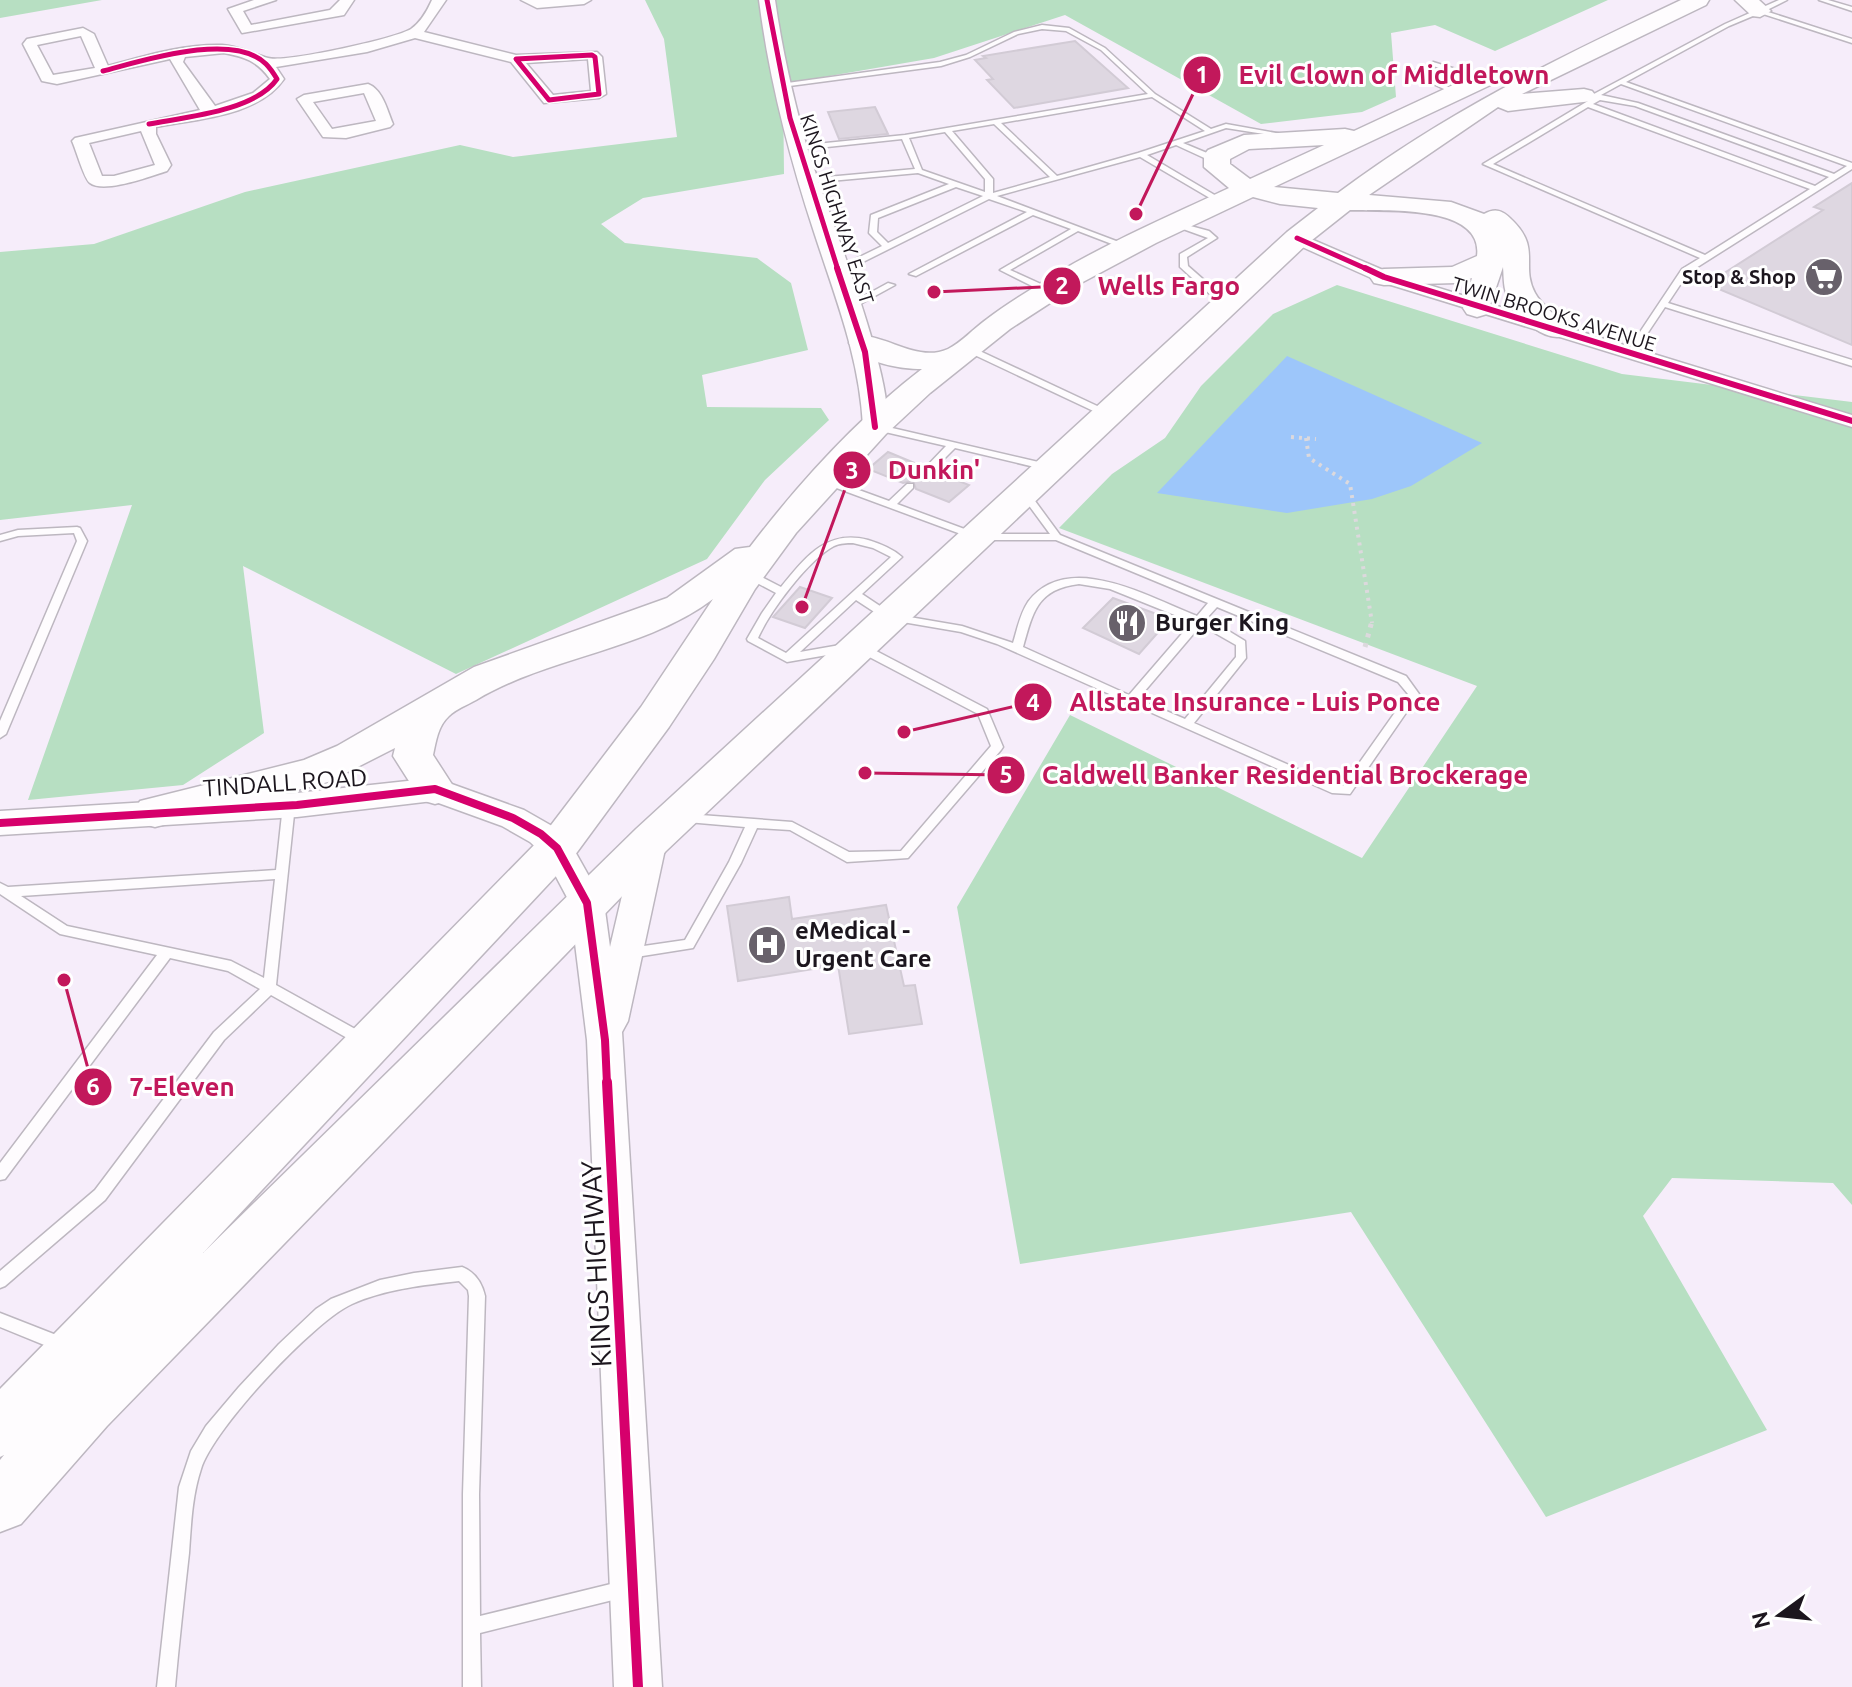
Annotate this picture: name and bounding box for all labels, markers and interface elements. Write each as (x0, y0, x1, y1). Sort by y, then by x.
callout: Evil Clown of Middletown (1182, 50, 1565, 100)
text: Evil Clown of Middletown (1239, 60, 1549, 89)
text: 1 (1195, 61, 1209, 88)
street label: KINGS HIGHWAY EAST (796, 111, 879, 307)
supermarket icon: Stop & Shop (1803, 256, 1845, 298)
callout: Wells Fargo (1042, 261, 1256, 311)
place label: Stop & Shop (1682, 265, 1796, 288)
text: Wells Fargo (1098, 271, 1240, 300)
street label: TWIN BROOKS AVENUE (1449, 271, 1659, 356)
text: 2 (1055, 272, 1069, 299)
callout: Dunkin' (832, 445, 996, 495)
text: Dunkin' (888, 455, 980, 484)
text: 3 (845, 457, 859, 484)
restaurant icon: Burger King (1106, 602, 1148, 644)
place label: Burger King (1155, 609, 1289, 636)
callout: Allstate Insurance - Luis Ponce (1013, 677, 1456, 727)
text: Allstate Insurance - Luis Ponce (1070, 687, 1440, 716)
text: 4 (1026, 689, 1040, 716)
callout: Caldwell Banker Residential Brockerage (986, 750, 1545, 800)
text: Caldwell Banker Residential Brockerage (1042, 760, 1528, 789)
text: 5 (999, 761, 1013, 788)
street label: TINDALL ROAD (202, 763, 368, 802)
place label: eMedical - Urgent Care (795, 917, 932, 972)
hospital icon: eMedical - Urgent Care (746, 924, 788, 966)
callout: 7-Eleven (73, 1062, 251, 1112)
text: 7-Eleven (129, 1072, 235, 1101)
text: 6 (86, 1073, 100, 1100)
street label: KINGS HIGHWAY (575, 1160, 616, 1368)
north arrow (1740, 1575, 1820, 1655)
text: N (1746, 1609, 1774, 1631)

